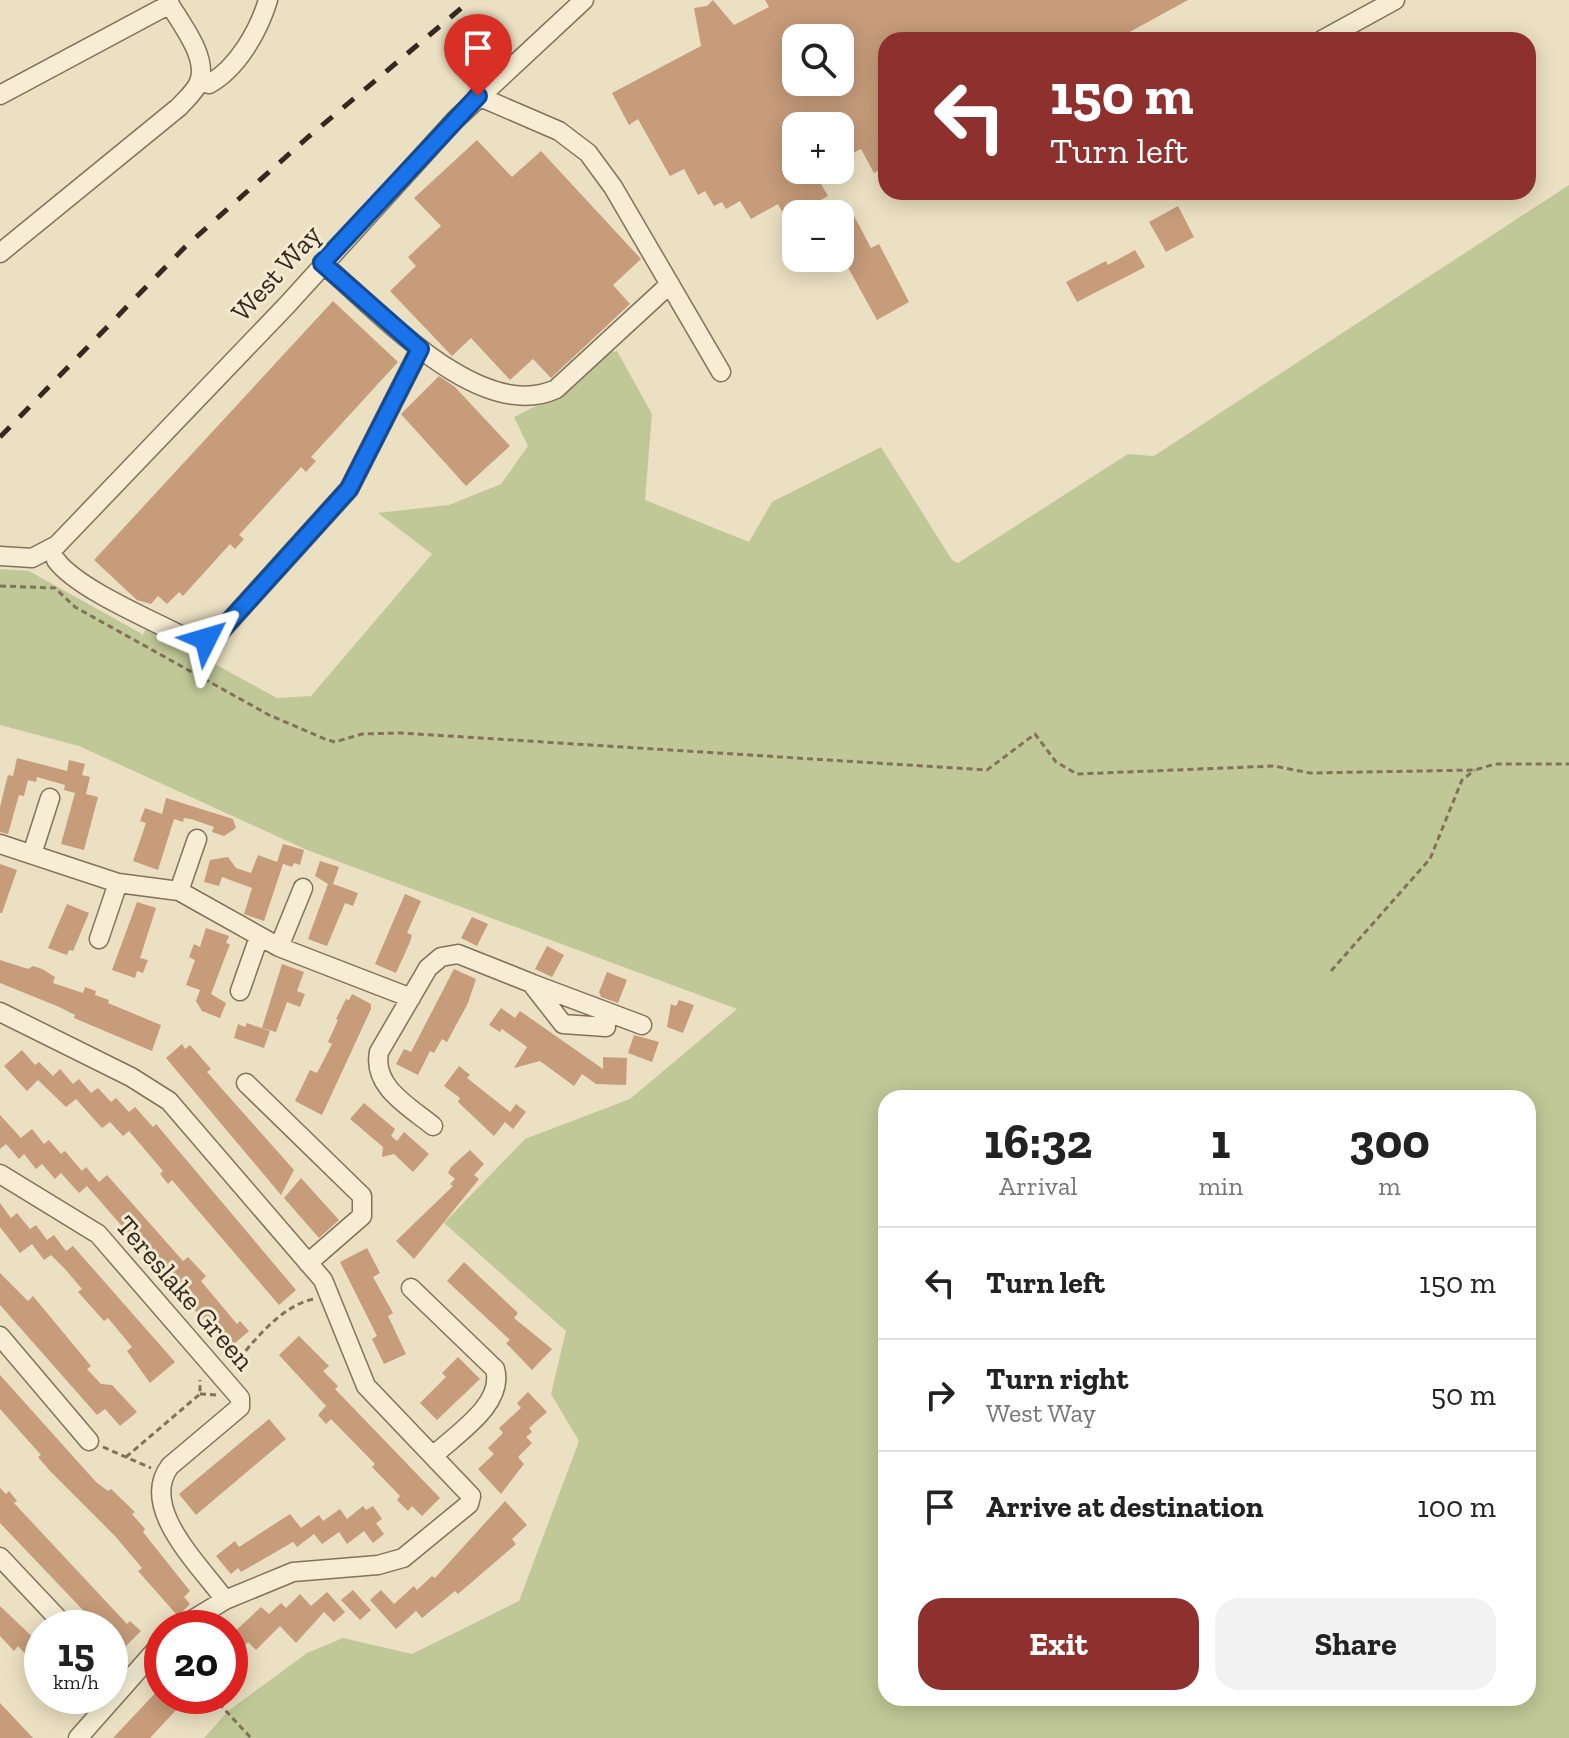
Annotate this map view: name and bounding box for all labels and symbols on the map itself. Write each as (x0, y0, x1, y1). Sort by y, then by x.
pin (444, 14.0, 512, 96)
street label: West Way (224, 218, 328, 328)
position arrow (164, 597, 248, 681)
street label: Tereslake Green (109, 1209, 261, 1377)
speed limit sign: 20 (144, 1610, 248, 1714)

